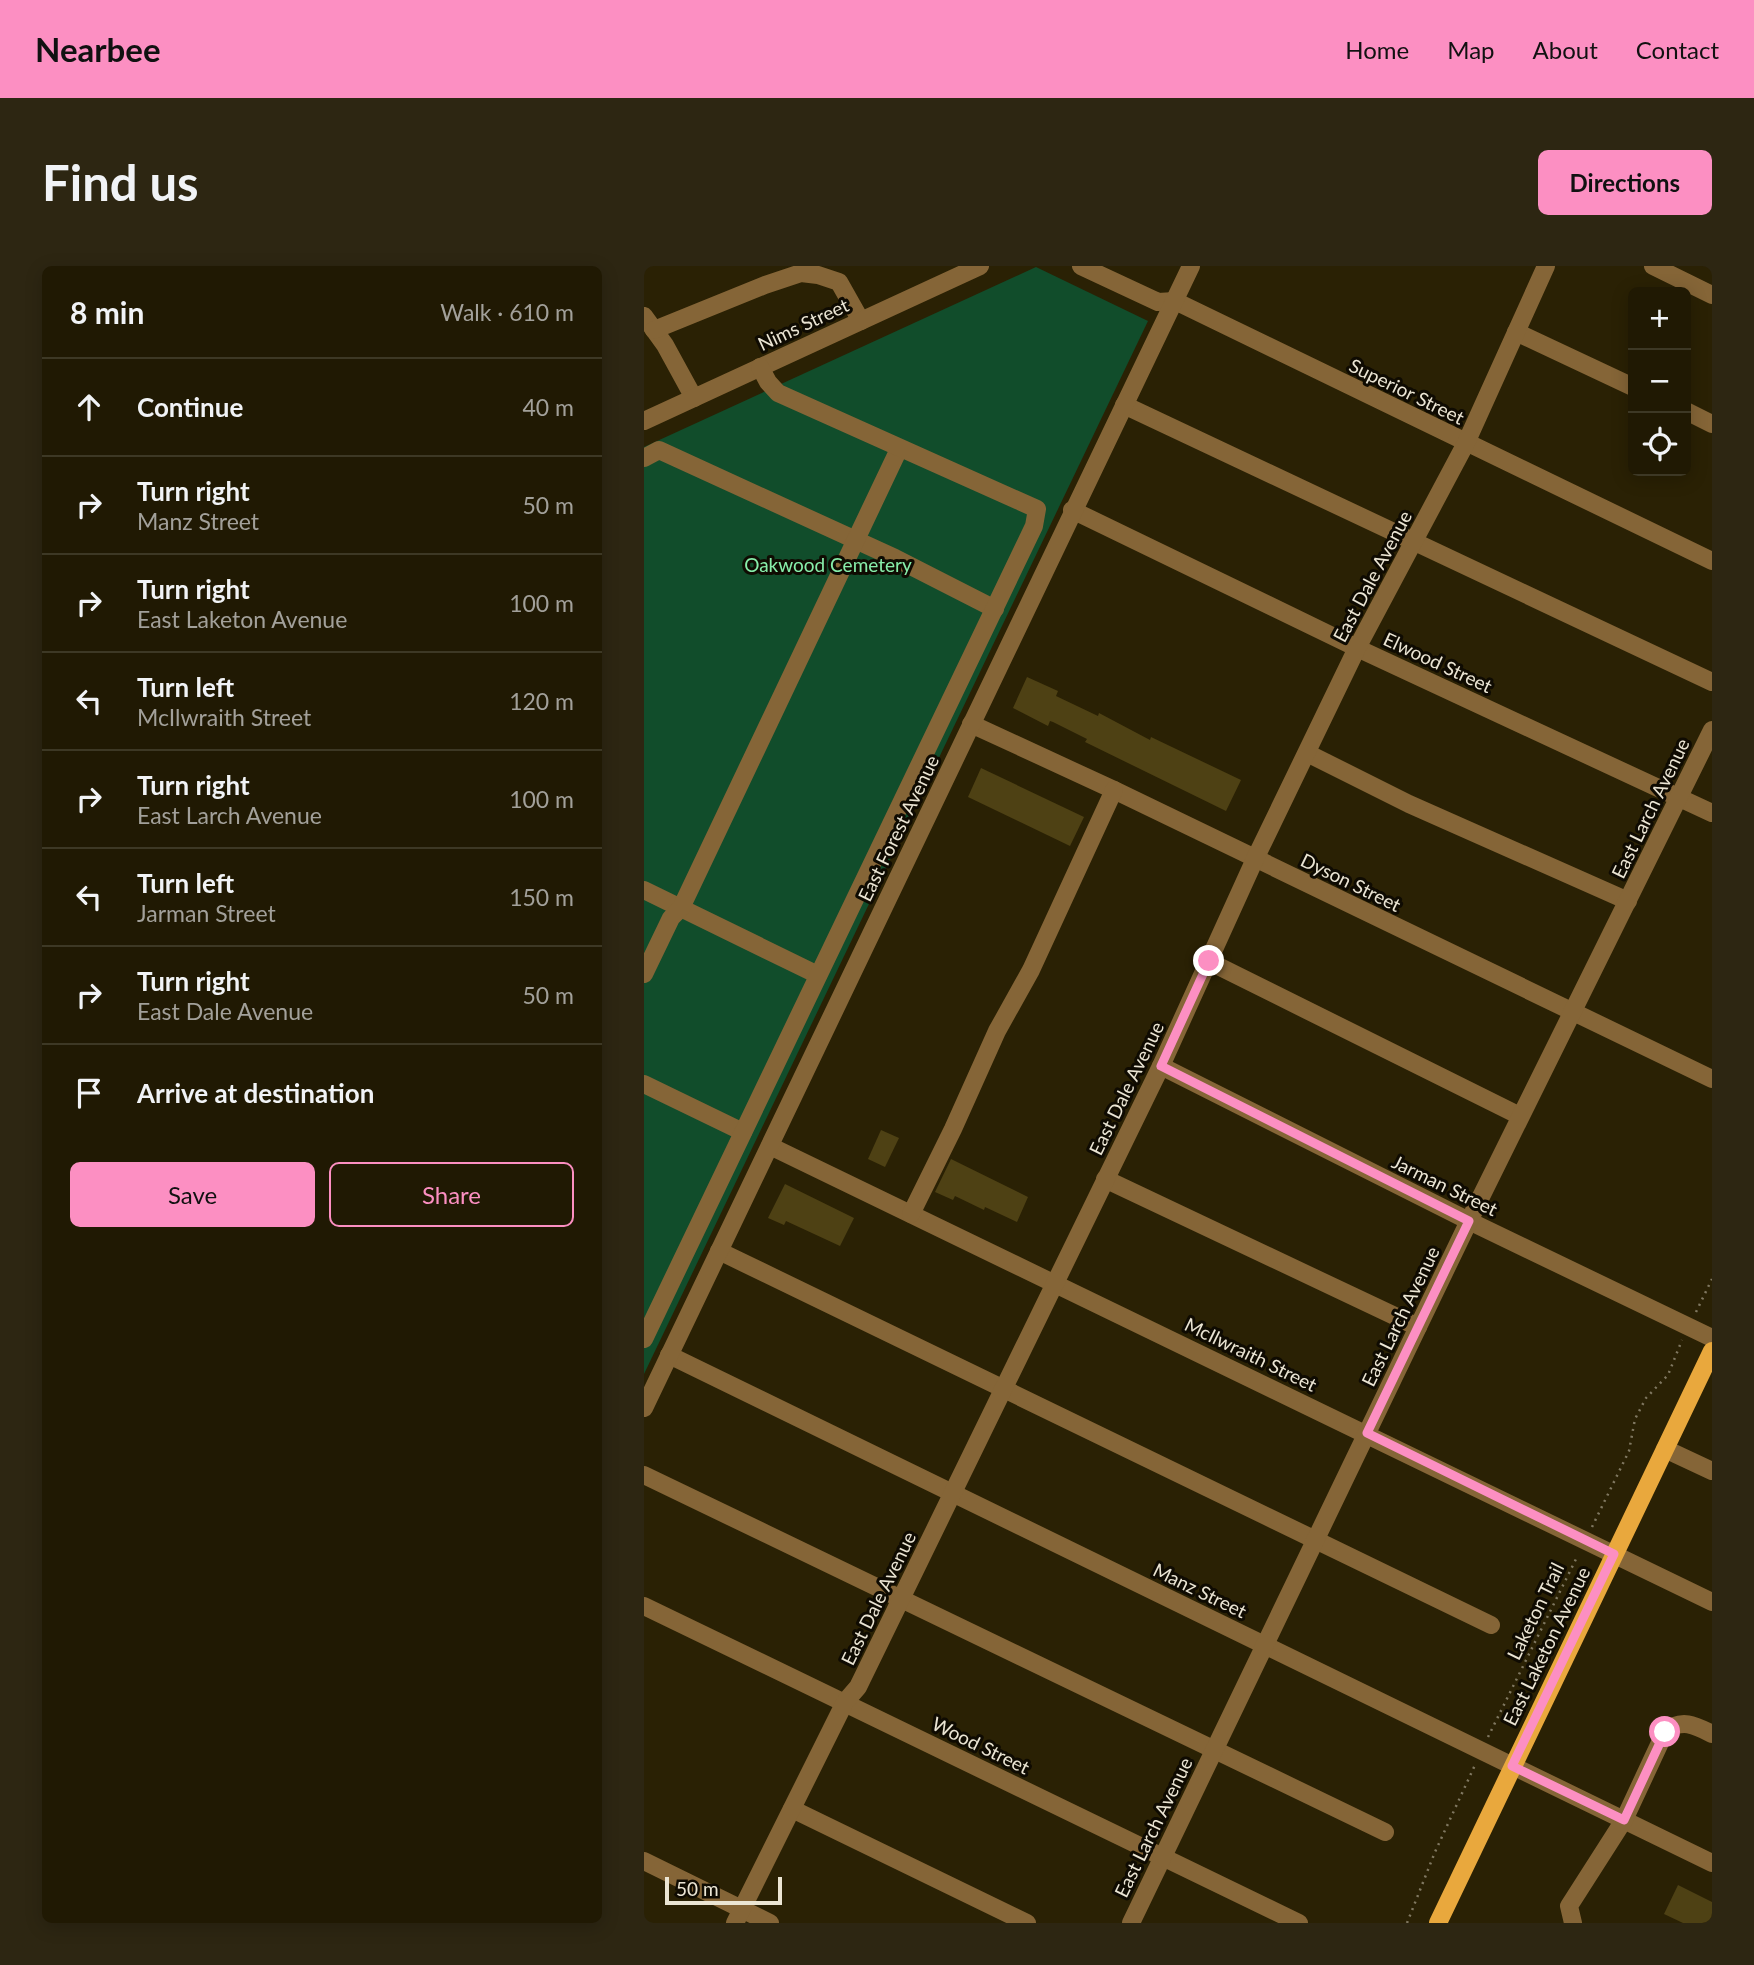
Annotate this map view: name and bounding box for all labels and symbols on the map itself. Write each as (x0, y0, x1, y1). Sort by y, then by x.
street label: Nims Street (754, 293, 852, 355)
street label: Superior Street (1346, 353, 1468, 429)
street label: East Dale Avenue (1328, 506, 1416, 646)
park label: Oakwood Cemetery (744, 553, 912, 576)
street label: Elwood Street (1380, 627, 1496, 697)
street label: East Larch Avenue (1606, 734, 1694, 882)
street label: East Forest Avenue (853, 751, 943, 905)
street label: Dyson Street (1297, 848, 1405, 916)
route end (1193, 945, 1224, 976)
street label: East Dale Avenue (1084, 1018, 1168, 1158)
street label: Jarman Street (1388, 1150, 1502, 1221)
street label: East Larch Avenue (1356, 1242, 1444, 1390)
street label: McIlwraith Street (1181, 1312, 1321, 1396)
street label: East Dale Avenue (836, 1528, 920, 1668)
street label: Manz Street (1150, 1558, 1251, 1623)
street label: Laketon Trail (1502, 1559, 1568, 1663)
street label: East Laketon Avenue (1498, 1563, 1594, 1729)
street label: Wood Street (928, 1711, 1034, 1779)
route start (1649, 1716, 1680, 1747)
street label: East Larch Avenue (1109, 1753, 1197, 1901)
scale bar (665, 1874, 782, 1906)

